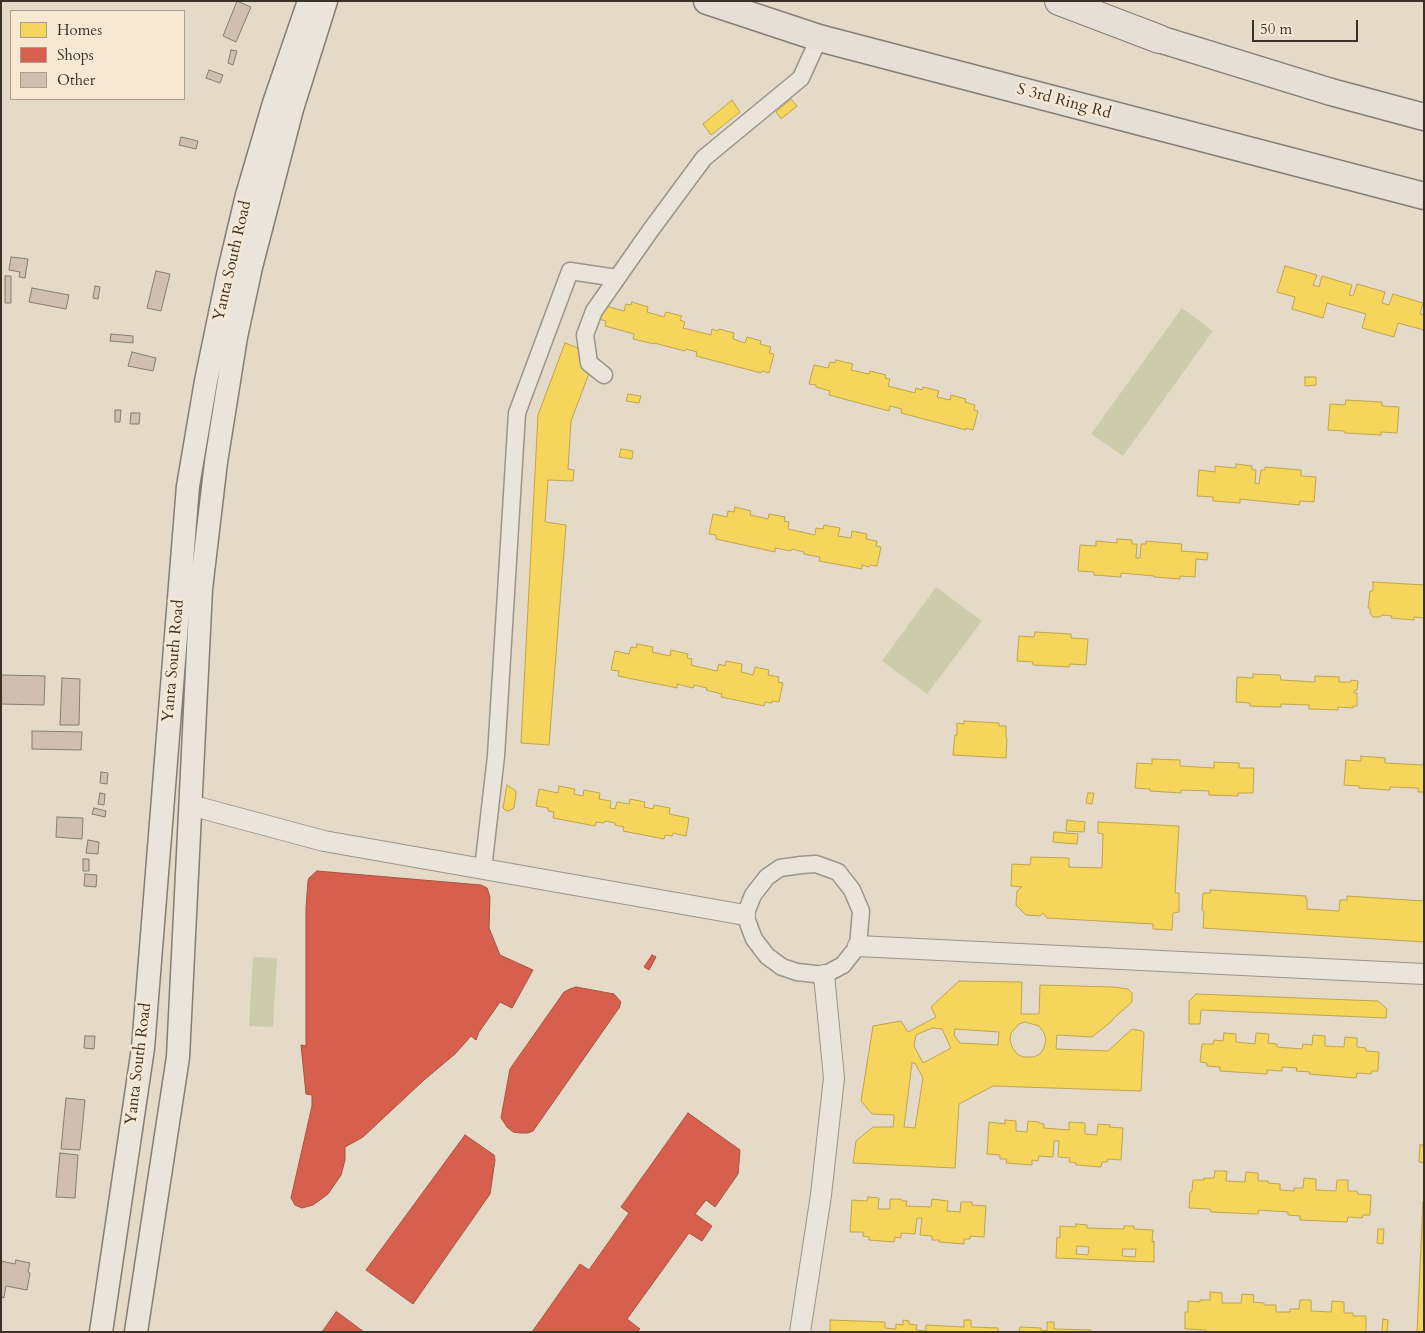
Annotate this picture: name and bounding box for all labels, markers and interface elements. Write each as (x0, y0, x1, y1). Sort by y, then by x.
legend (10, 10, 185, 100)
scale bar (1255, 10, 1361, 42)
text: 50 m (1260, 19, 1292, 39)
text: Homes (57, 20, 102, 40)
text: Shops (57, 45, 94, 65)
text: Other (57, 70, 95, 90)
street label: S 3rd Ring Rd (1015, 80, 1113, 124)
street label: Yanta South Road (210, 199, 256, 323)
street label: Yanta South Road (159, 599, 189, 723)
street label: Yanta South Road (122, 1002, 156, 1126)

